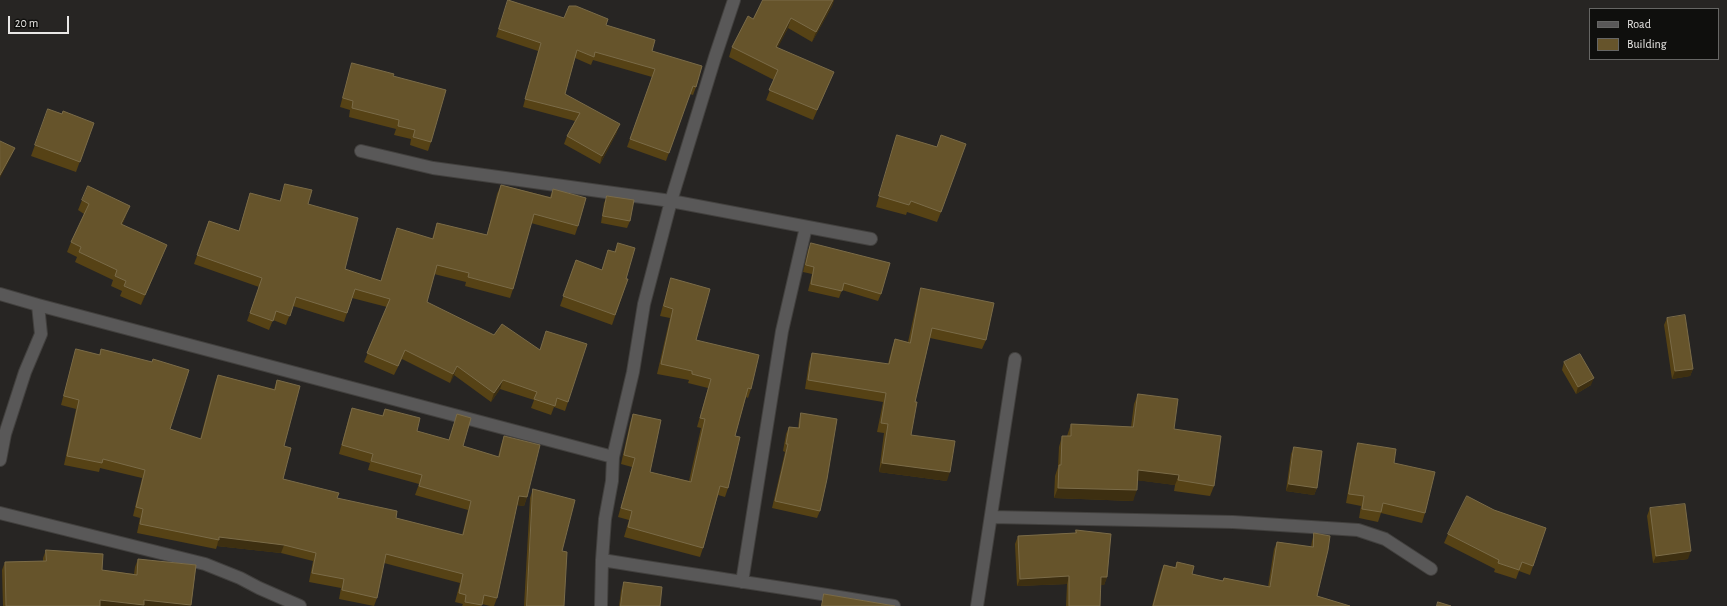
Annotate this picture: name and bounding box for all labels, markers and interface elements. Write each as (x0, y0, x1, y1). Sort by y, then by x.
scale bar (10, 8, 71, 34)
legend (1589, 8, 1719, 60)
text: 20 m (15, 17, 38, 29)
text: Road (1627, 18, 1651, 30)
text: Building (1627, 38, 1667, 50)

